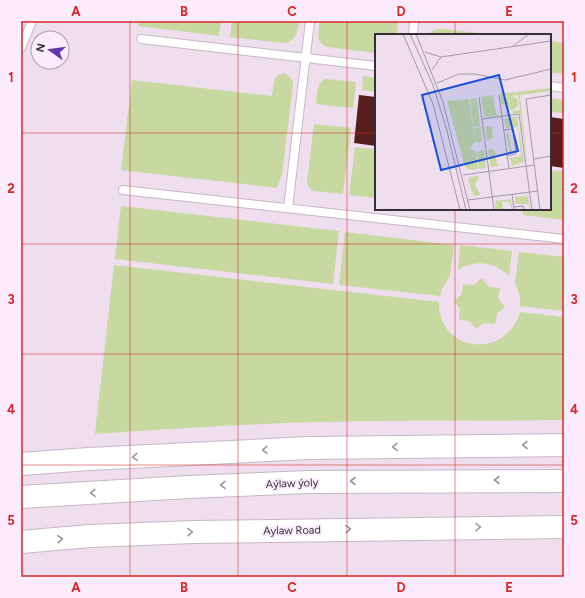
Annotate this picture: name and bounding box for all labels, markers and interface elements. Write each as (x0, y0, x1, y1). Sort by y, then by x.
text: A (71, 4, 81, 19)
text: B (180, 4, 188, 19)
text: C (287, 4, 297, 19)
text: D (396, 4, 406, 19)
text: E (505, 4, 513, 19)
north arrow (30, 30, 70, 70)
inset map (375, 34, 551, 210)
text: N (33, 42, 48, 53)
text: 1 (8, 70, 14, 85)
text: 1 (571, 70, 577, 85)
text: 2 (7, 181, 15, 196)
text: 2 (570, 181, 578, 196)
text: 3 (7, 292, 15, 307)
text: 3 (570, 292, 578, 307)
text: 4 (7, 402, 15, 417)
text: 4 (570, 402, 578, 417)
one-way arrow (522, 440, 528, 449)
one-way arrow (392, 443, 398, 451)
one-way arrow (262, 446, 268, 455)
one-way arrow (132, 453, 138, 461)
street label: Aýlaw ýoly (265, 476, 319, 491)
one-way arrow (494, 476, 500, 484)
one-way arrow (350, 477, 356, 485)
one-way arrow (220, 481, 226, 490)
one-way arrow (90, 488, 96, 497)
text: 5 (7, 513, 15, 528)
text: 5 (570, 513, 578, 528)
street label: Aylaw Road (263, 523, 321, 538)
one-way arrow (475, 523, 481, 531)
one-way arrow (345, 525, 351, 533)
one-way arrow (187, 528, 193, 536)
one-way arrow (57, 534, 63, 543)
text: A (71, 580, 81, 595)
text: B (180, 580, 188, 595)
text: C (287, 580, 297, 595)
text: D (396, 580, 406, 595)
text: E (505, 580, 513, 595)

